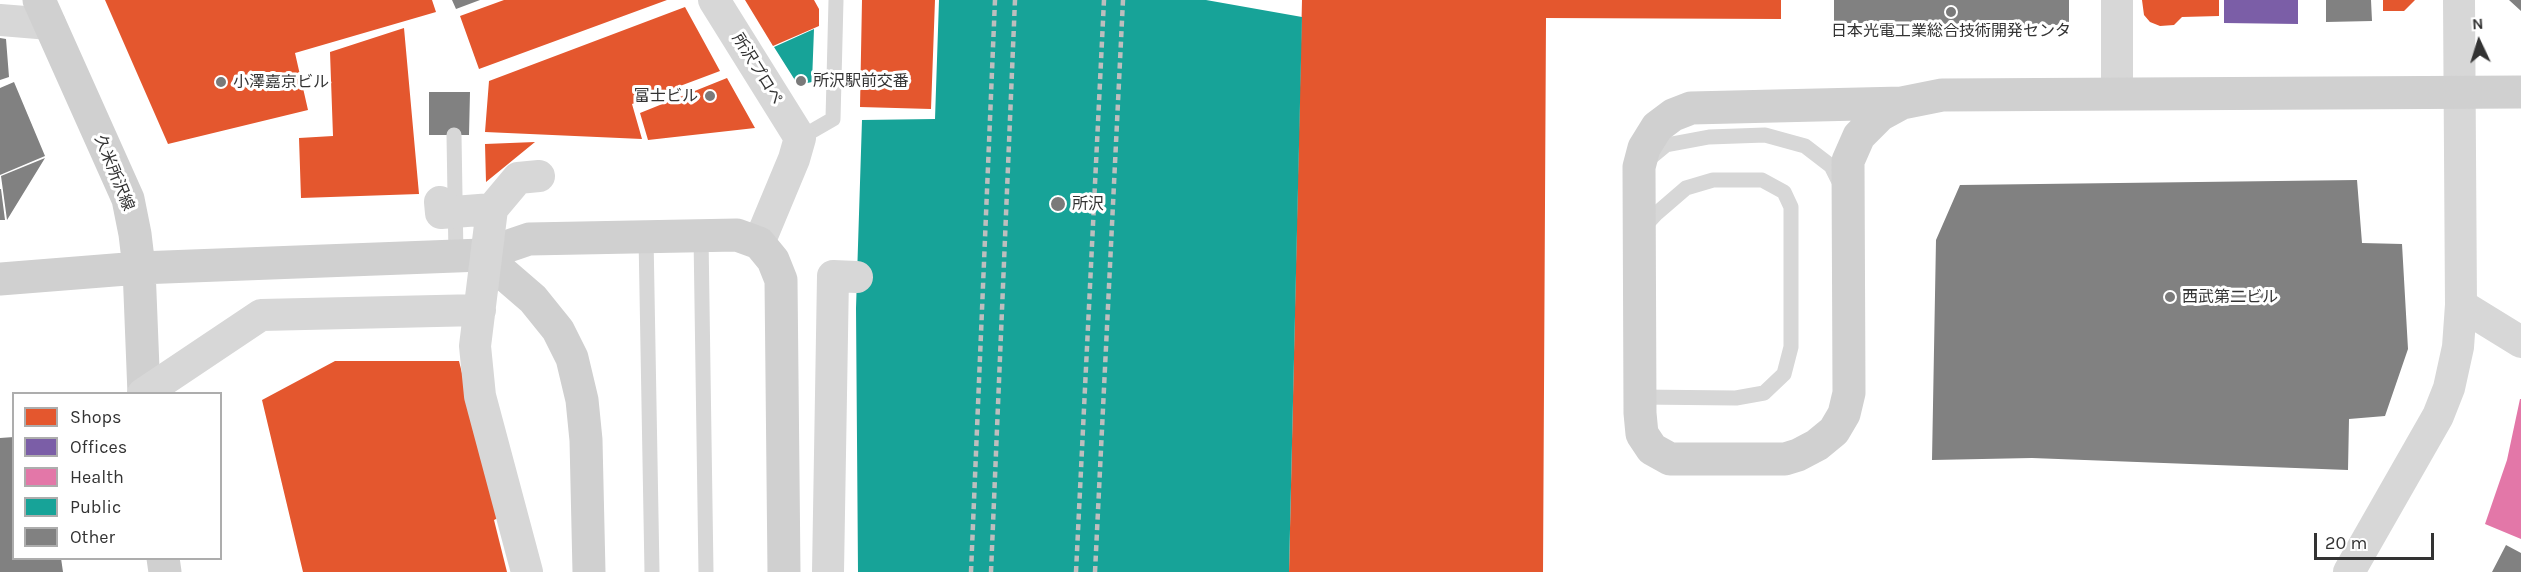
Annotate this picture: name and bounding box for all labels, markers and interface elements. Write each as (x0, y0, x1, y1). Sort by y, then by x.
marker: 日本光電工業総合技術開発センタ (1944, 5, 1958, 19)
north arrow (2449, 12, 2509, 72)
text: N (2471, 14, 2484, 33)
place label: 日本光電工業総合技術開発センタ (1831, 21, 2071, 41)
street label: 所沢プロペ (728, 30, 786, 108)
place label: 所沢駅前交番 (813, 71, 909, 91)
place label: 小澤嘉京ビル (233, 72, 329, 92)
marker: 所沢駅前交番 (794, 74, 808, 88)
marker: 小澤嘉京ビル (214, 75, 228, 89)
place label: 富士ビル (634, 86, 698, 106)
marker: 富士ビル (703, 89, 717, 103)
street label: 久米所沢線 (90, 132, 138, 214)
place label: 所沢 (1072, 194, 1104, 214)
marker: 所沢 (1049, 195, 1067, 213)
place label: 西武第二ビル (2182, 287, 2278, 307)
marker: 西武第二ビル (2163, 290, 2177, 304)
legend (12, 392, 222, 560)
text: Shops (70, 406, 122, 428)
text: Offices (70, 436, 127, 458)
text: Health (70, 466, 124, 488)
text: Public (70, 496, 121, 518)
scale bar (2317, 521, 2437, 559)
text: Other (70, 526, 115, 548)
text: 20 m (2325, 532, 2367, 554)

